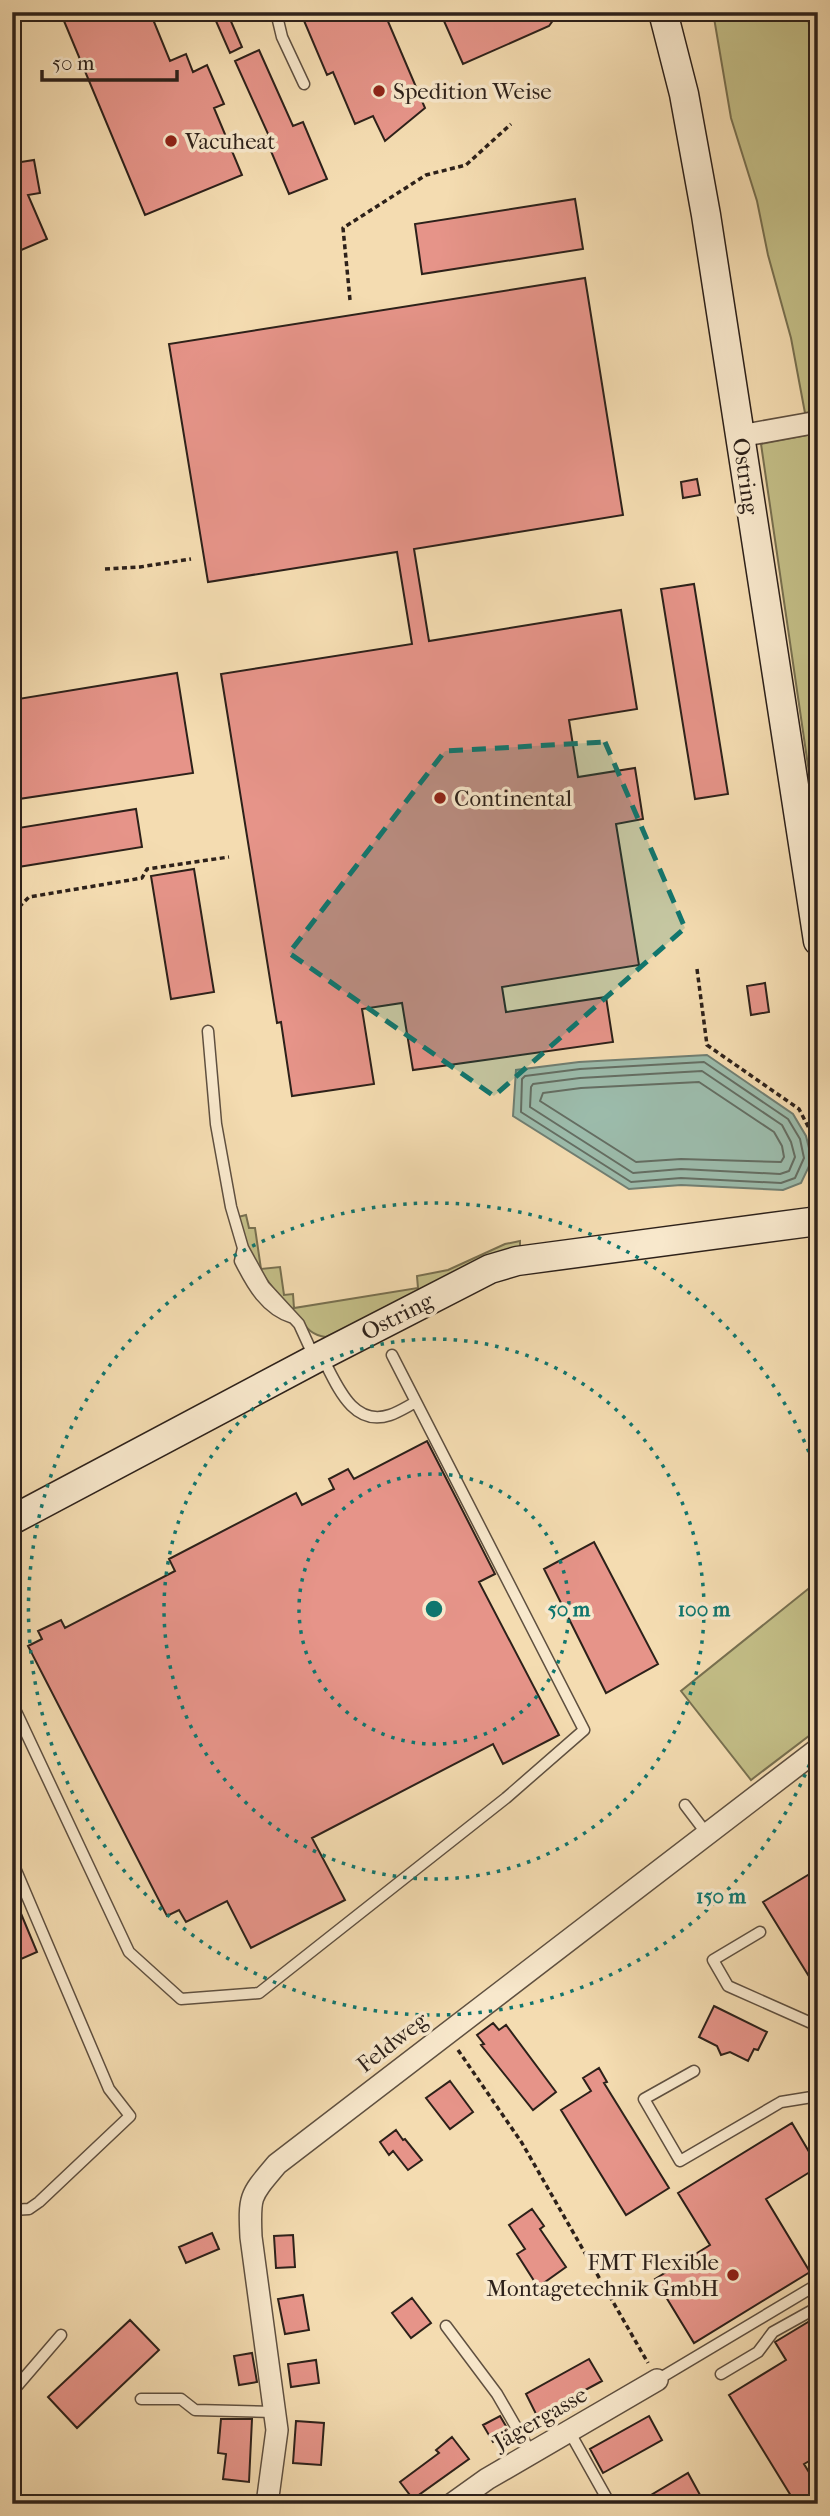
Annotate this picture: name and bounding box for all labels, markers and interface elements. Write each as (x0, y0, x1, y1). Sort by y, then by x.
scale bar (42, 38, 177, 82)
text: 50 m (52, 51, 95, 75)
place label: Spedition Weise (393, 78, 552, 105)
marker: Spedition Weise (371, 83, 387, 99)
place label: Vacuheat (184, 128, 275, 155)
marker: Vacuheat (163, 133, 179, 149)
street label: Ostring (727, 436, 764, 517)
place label: Continental (454, 785, 573, 812)
marker: Continental (432, 790, 448, 806)
street label: Ostring (357, 1287, 438, 1346)
centre of rings (422, 1597, 446, 1621)
text: 50 m (548, 1597, 591, 1621)
text: 100 m (678, 1597, 731, 1621)
text: 150 m (696, 1884, 747, 1908)
street label: Feldweg (352, 2006, 434, 2078)
place label: FMT Flexible Montagetechnik GmbH (486, 2249, 719, 2302)
marker: FMT Flexible Montagetechnik GmbH (725, 2267, 741, 2283)
street label: Jägergasse (487, 2381, 592, 2457)

